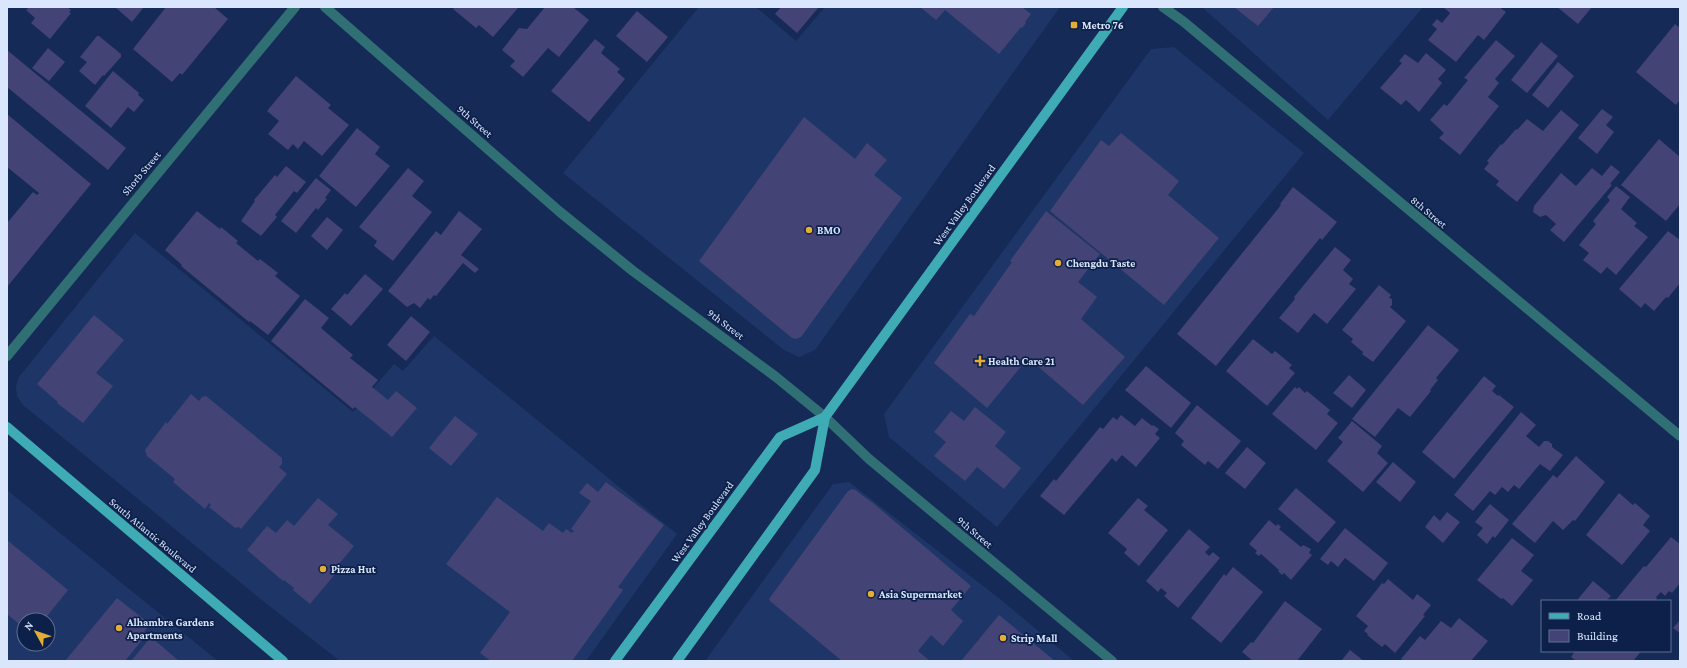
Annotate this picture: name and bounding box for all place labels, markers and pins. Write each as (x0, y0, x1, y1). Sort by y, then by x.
place label: Metro 76 (1082, 19, 1124, 31)
marker: Metro 76 (1069, 20, 1079, 30)
place label: BMO (817, 224, 841, 236)
marker: BMO (804, 225, 814, 235)
place label: Chengdu Taste (1066, 257, 1135, 269)
marker: Chengdu Taste (1053, 258, 1063, 268)
place label: Health Care 21 (988, 355, 1055, 367)
marker: Health Care 21 (975, 356, 985, 366)
place label: Pizza Hut (331, 563, 376, 575)
marker: Pizza Hut (318, 564, 328, 574)
place label: Asia Supermarket (878, 588, 962, 600)
marker: Asia Supermarket (866, 589, 876, 599)
place label: Alhambra Gardens Apartments (126, 616, 214, 641)
marker: Alhambra Gardens Apartments (114, 623, 124, 633)
place label: Strip Mall (1011, 632, 1058, 644)
marker: Strip Mall (998, 633, 1008, 643)

